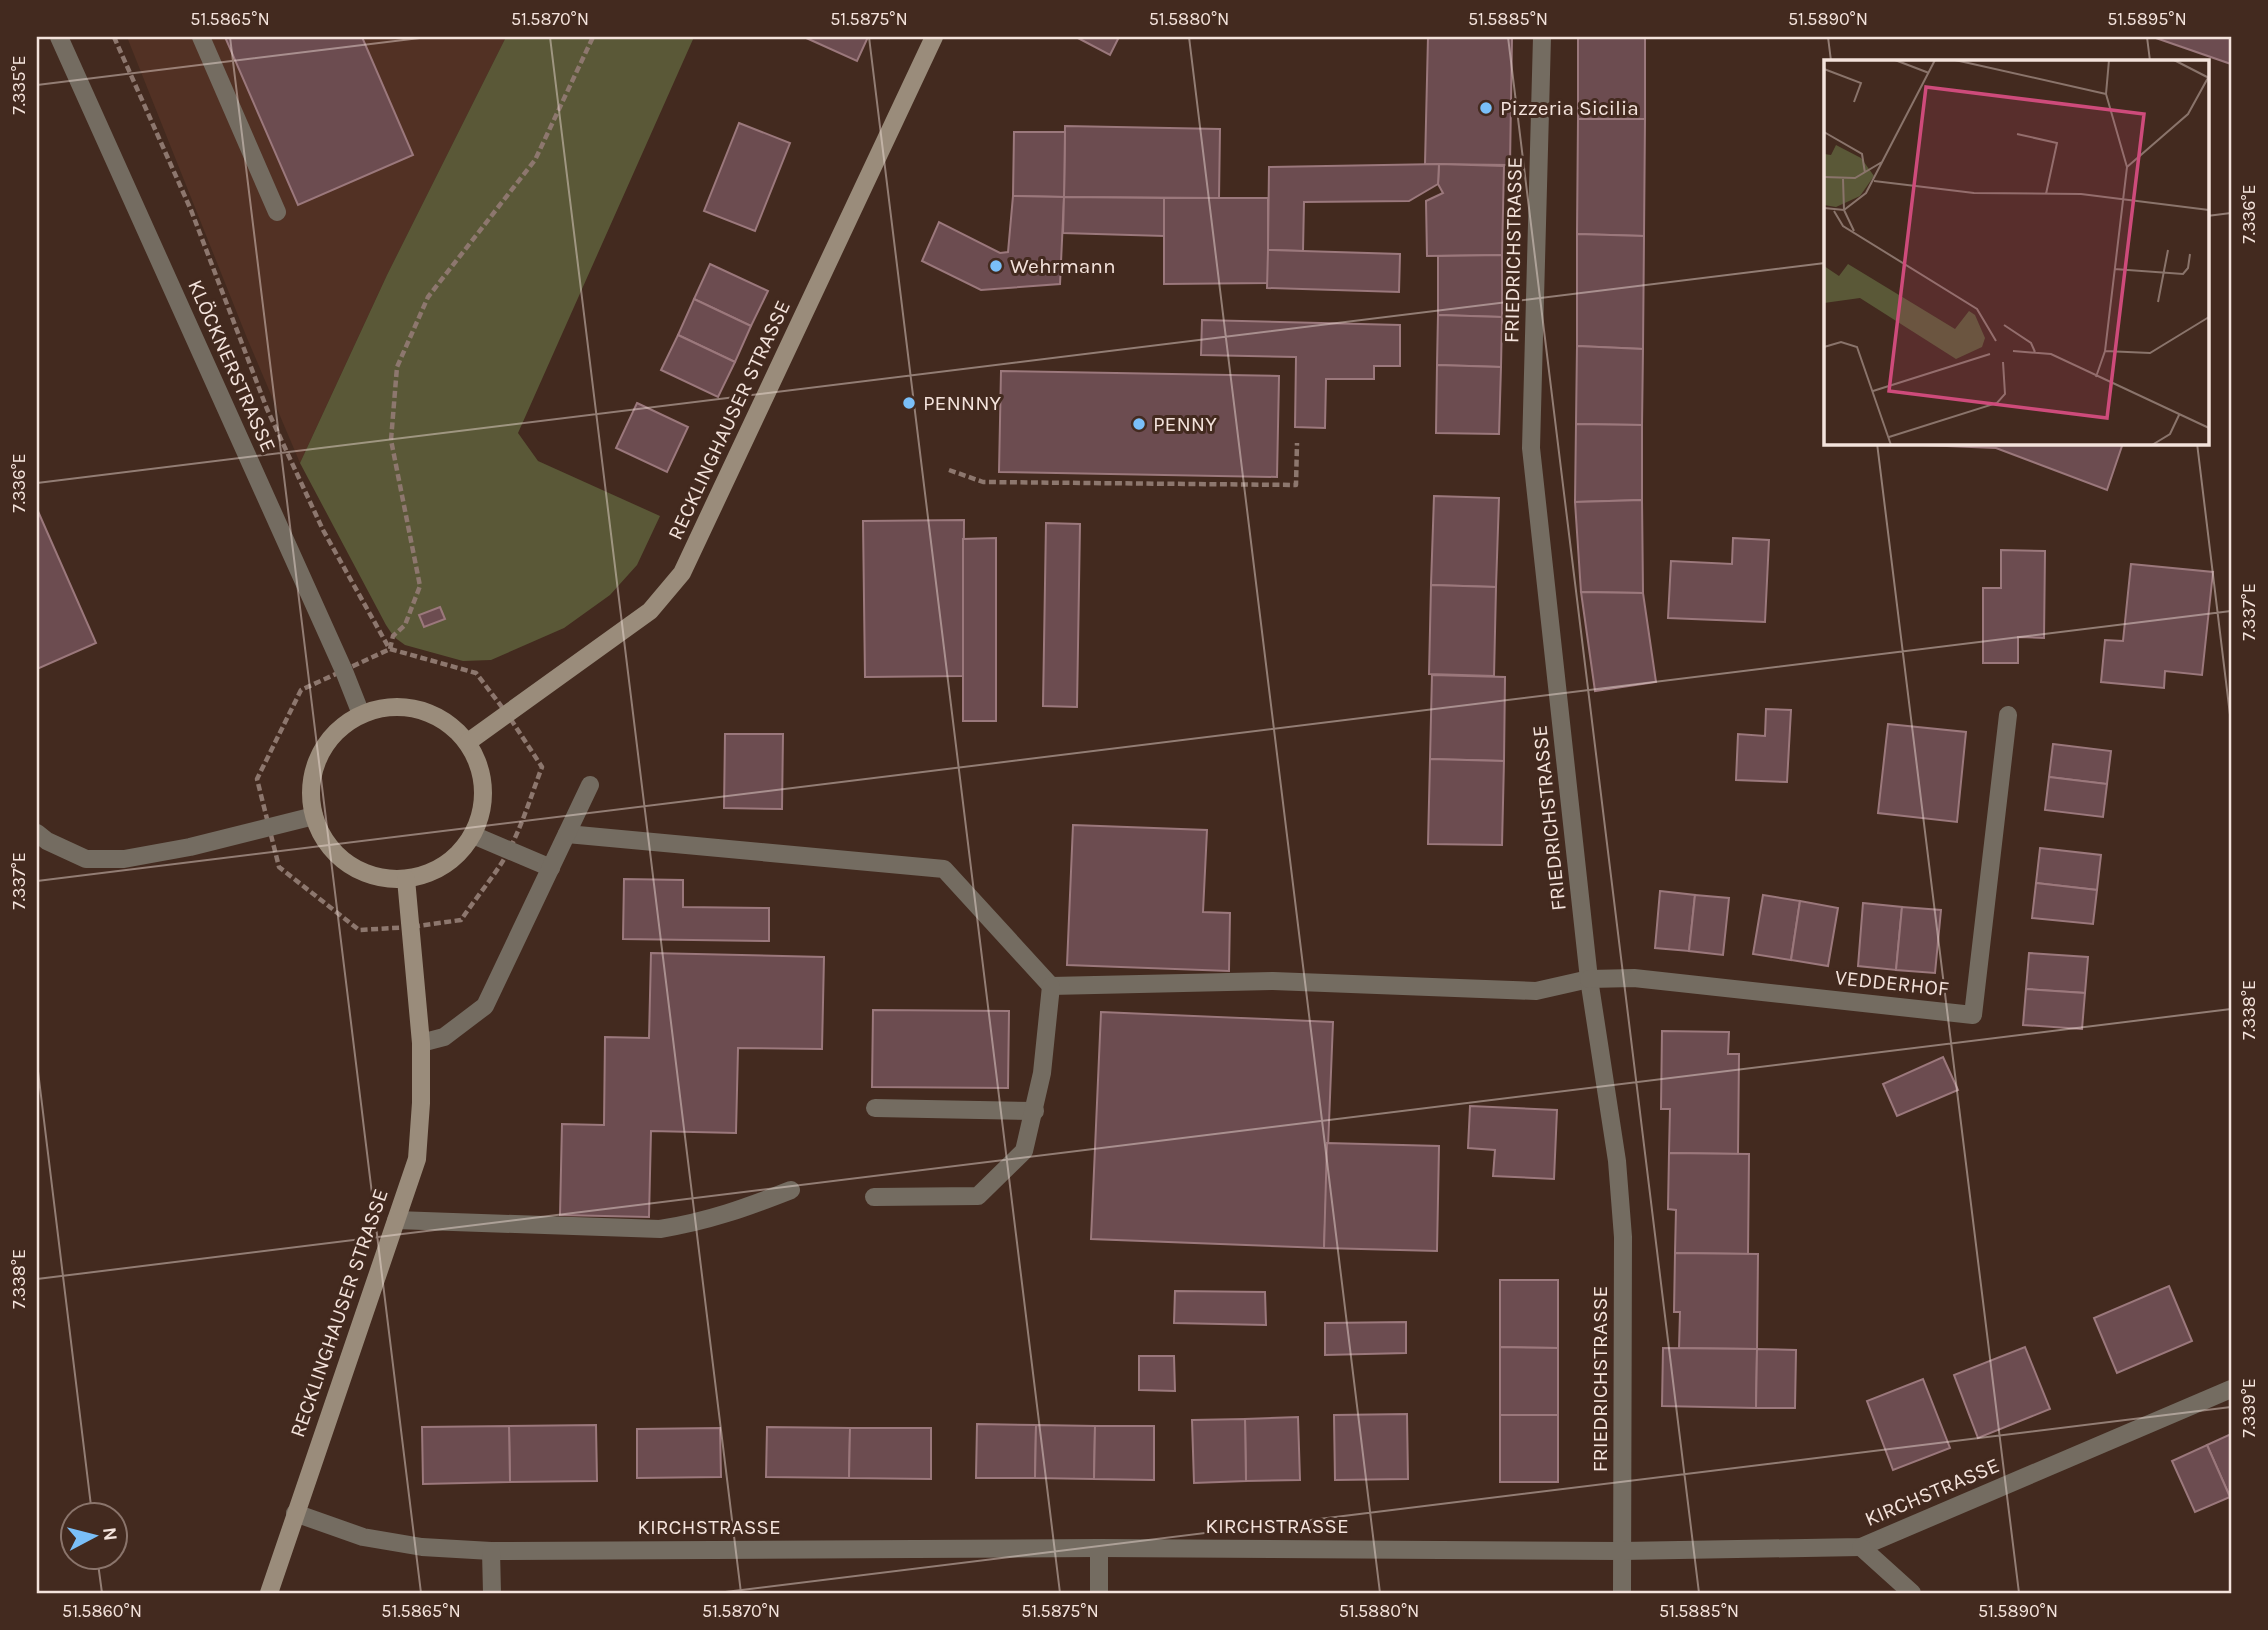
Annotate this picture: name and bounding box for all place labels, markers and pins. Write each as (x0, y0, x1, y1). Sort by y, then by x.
place label: Pizzeria Sicilia (1500, 96, 1639, 120)
marker: Pizzeria Sicilia (1478, 100, 1494, 116)
place label: Wehrmann (1010, 254, 1116, 278)
marker: Wehrmann (988, 258, 1004, 274)
place label: PENNNY (923, 391, 1002, 415)
marker: PENNNY (901, 395, 917, 411)
place label: PENNY (1153, 412, 1217, 436)
marker: PENNY (1131, 416, 1147, 432)

